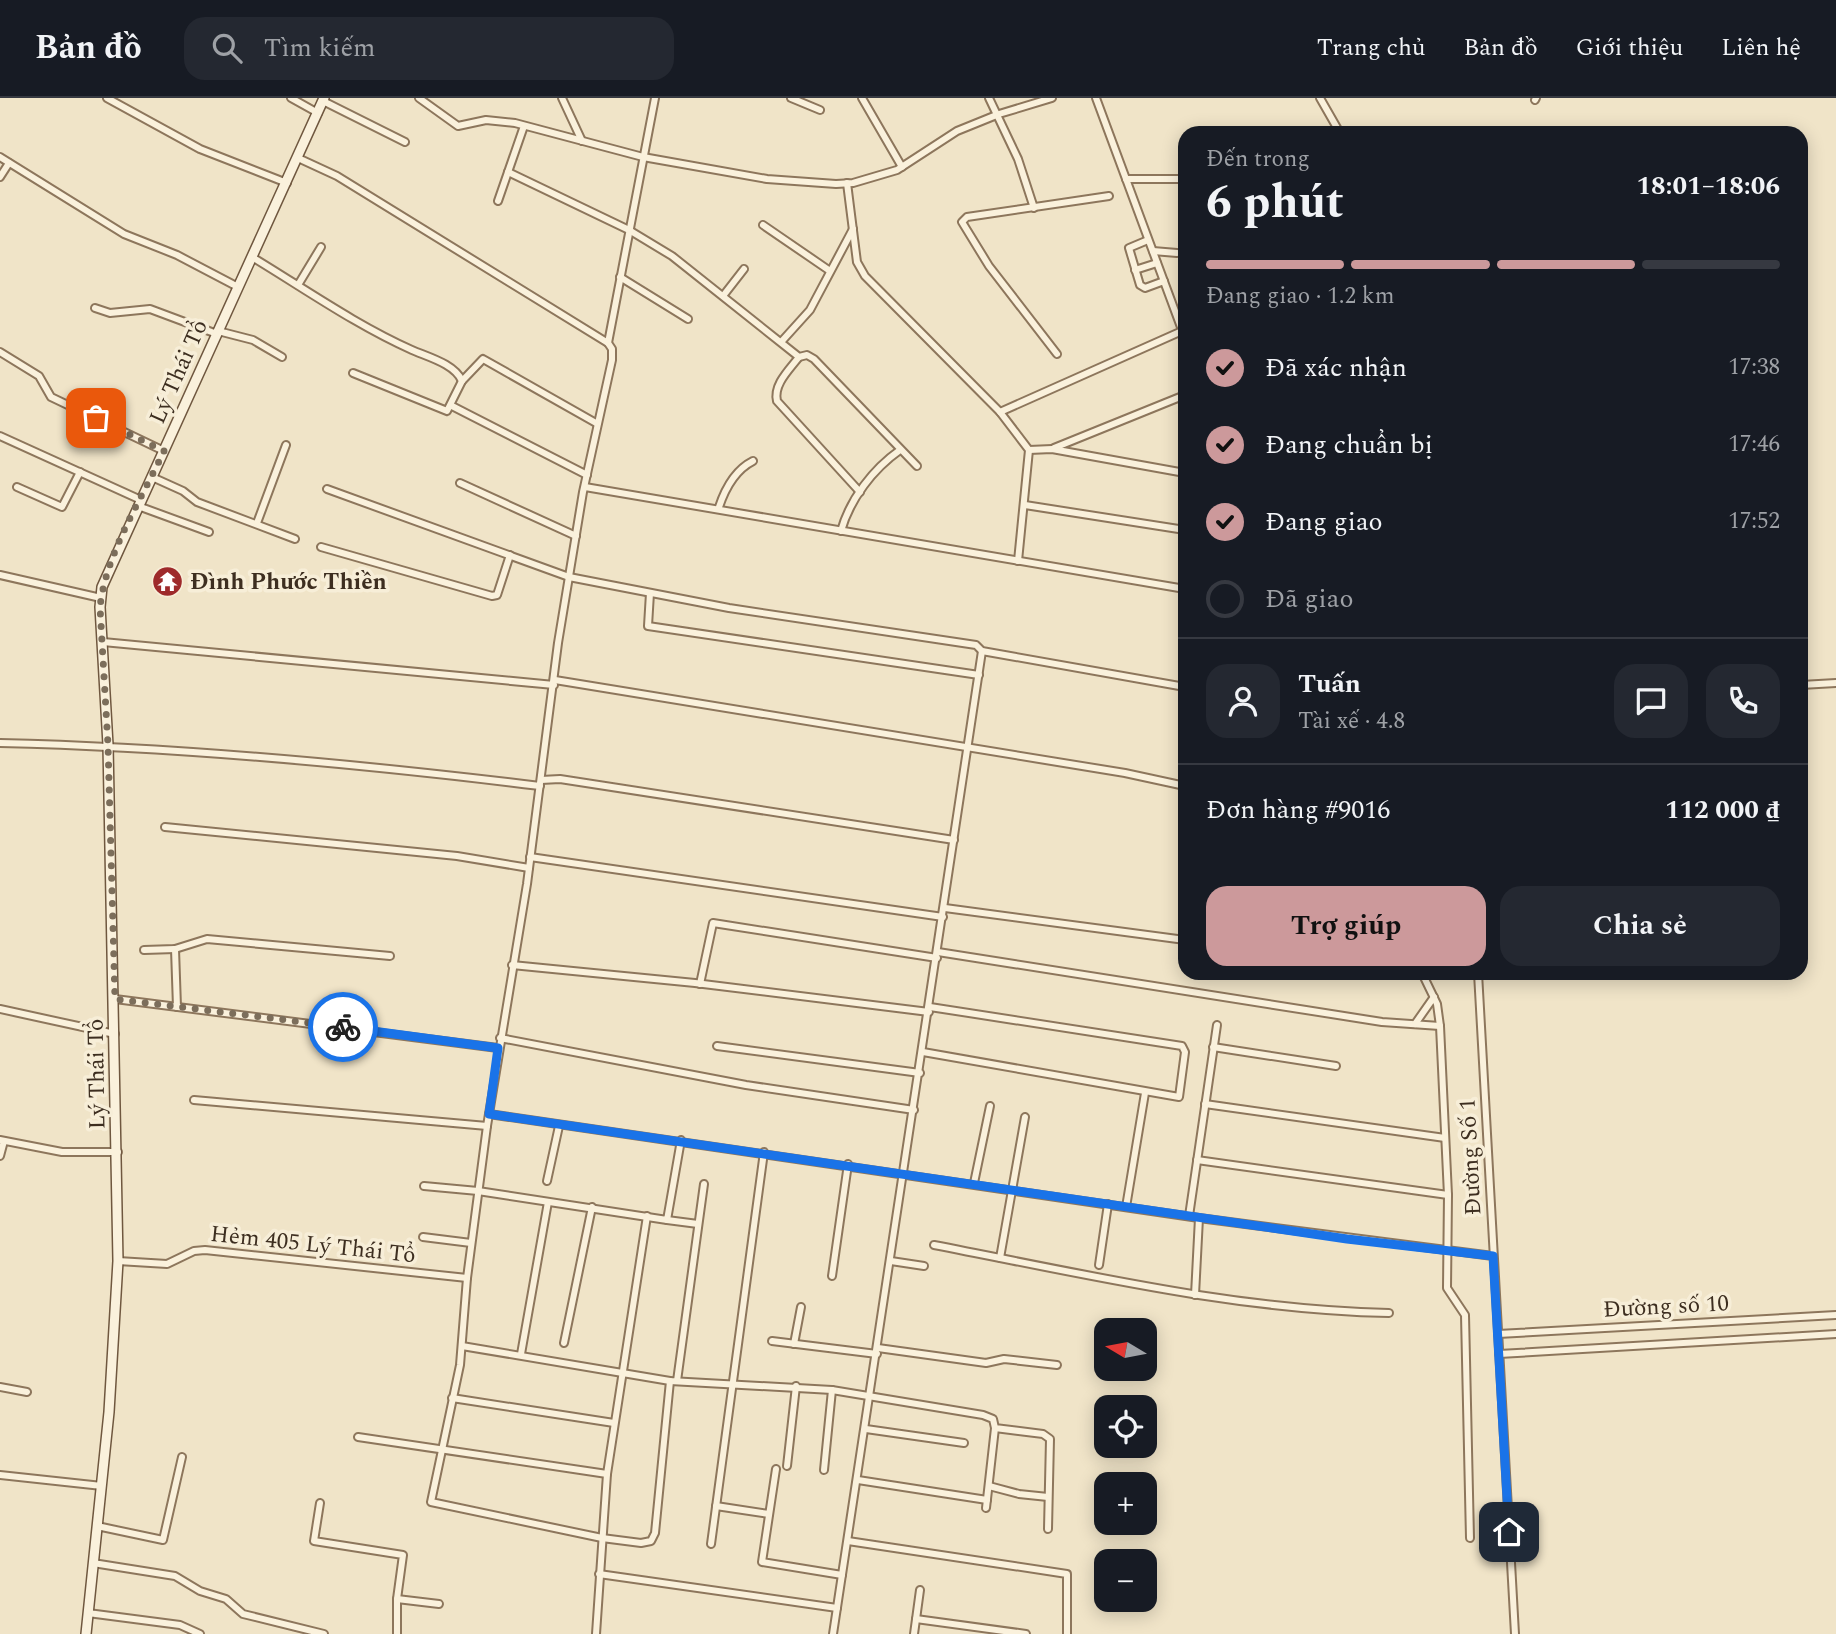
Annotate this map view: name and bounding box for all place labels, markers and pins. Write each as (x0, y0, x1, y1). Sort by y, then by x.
pin (66, 388, 126, 448)
temple icon: Đình Phước Thiền (150, 565, 184, 599)
place label: Đình Phước Thiền (190, 565, 387, 600)
pin (1479, 1502, 1539, 1562)

